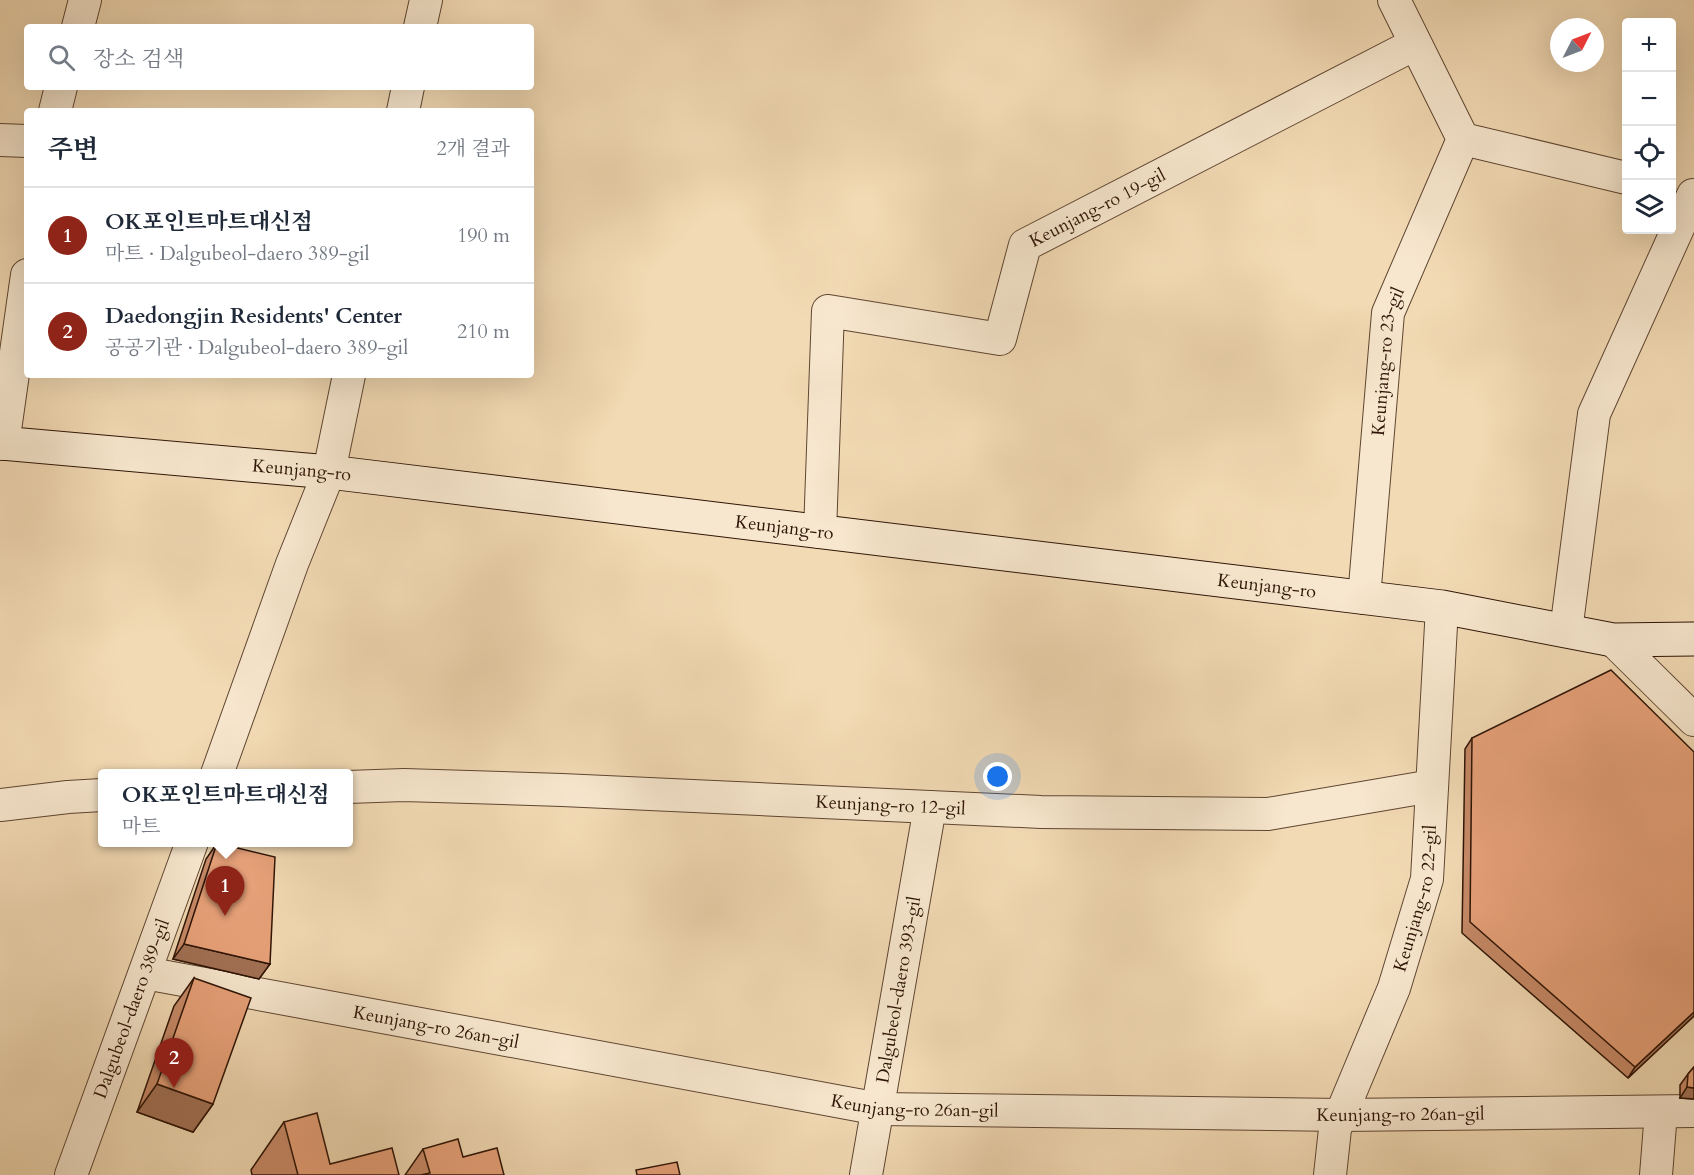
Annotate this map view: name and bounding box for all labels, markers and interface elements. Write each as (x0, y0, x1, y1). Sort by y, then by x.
north arrow (1550, 18, 1604, 72)
map controls (1622, 18, 1676, 234)
button: + (1622, 18, 1676, 72)
search box (24, 24, 534, 90)
icon: search (45, 41, 78, 74)
text: 장소 검색 (93, 44, 184, 74)
button: − (1622, 72, 1676, 126)
button: locate (1622, 126, 1676, 180)
text: 주변 (48, 132, 98, 167)
text: 2개 결과 (436, 135, 510, 162)
street label: Keunjang-ro 19-gil (1025, 162, 1170, 253)
button: layers (1622, 180, 1676, 234)
text: OK포인트마트대신점 (105, 207, 312, 237)
text: 1 (62, 222, 73, 249)
text: 190 m (457, 222, 510, 249)
text: 마트 · Dalgubeol-daero 389-gil (105, 240, 370, 267)
street label: Keunjang-ro 23-gil (1365, 283, 1410, 437)
text: Daedongjin Residents' Center (105, 301, 402, 331)
text: 2 (62, 318, 73, 345)
text: 210 m (457, 318, 510, 345)
text: 공공기관 · Dalgubeol-daero 389-gil (105, 334, 408, 361)
street label: Keunjang-ro (251, 453, 353, 487)
street label: Keunjang-ro (734, 509, 835, 546)
street label: Keunjang-ro (1216, 567, 1318, 604)
your location (983, 762, 1012, 791)
popup (98, 769, 353, 847)
text: OK포인트마트대신점 (122, 780, 329, 810)
street label: Keunjang-ro 12-gil (815, 789, 967, 821)
text: 마트 (122, 813, 160, 840)
street label: Keunjang-ro 22-gil (1387, 824, 1442, 975)
pin: 1 (206, 866, 244, 916)
street label: Dalgubeol-daero 393-gil (870, 894, 927, 1085)
street label: Dalgubeol-daero 389-gil (87, 915, 176, 1102)
street label: Keunjang-ro 26an-gil (351, 999, 521, 1055)
pin: 2 (154, 1038, 194, 1088)
street label: Keunjang-ro 26an-gil (829, 1088, 999, 1123)
street label: Keunjang-ro 26an-gil (1316, 1101, 1485, 1128)

